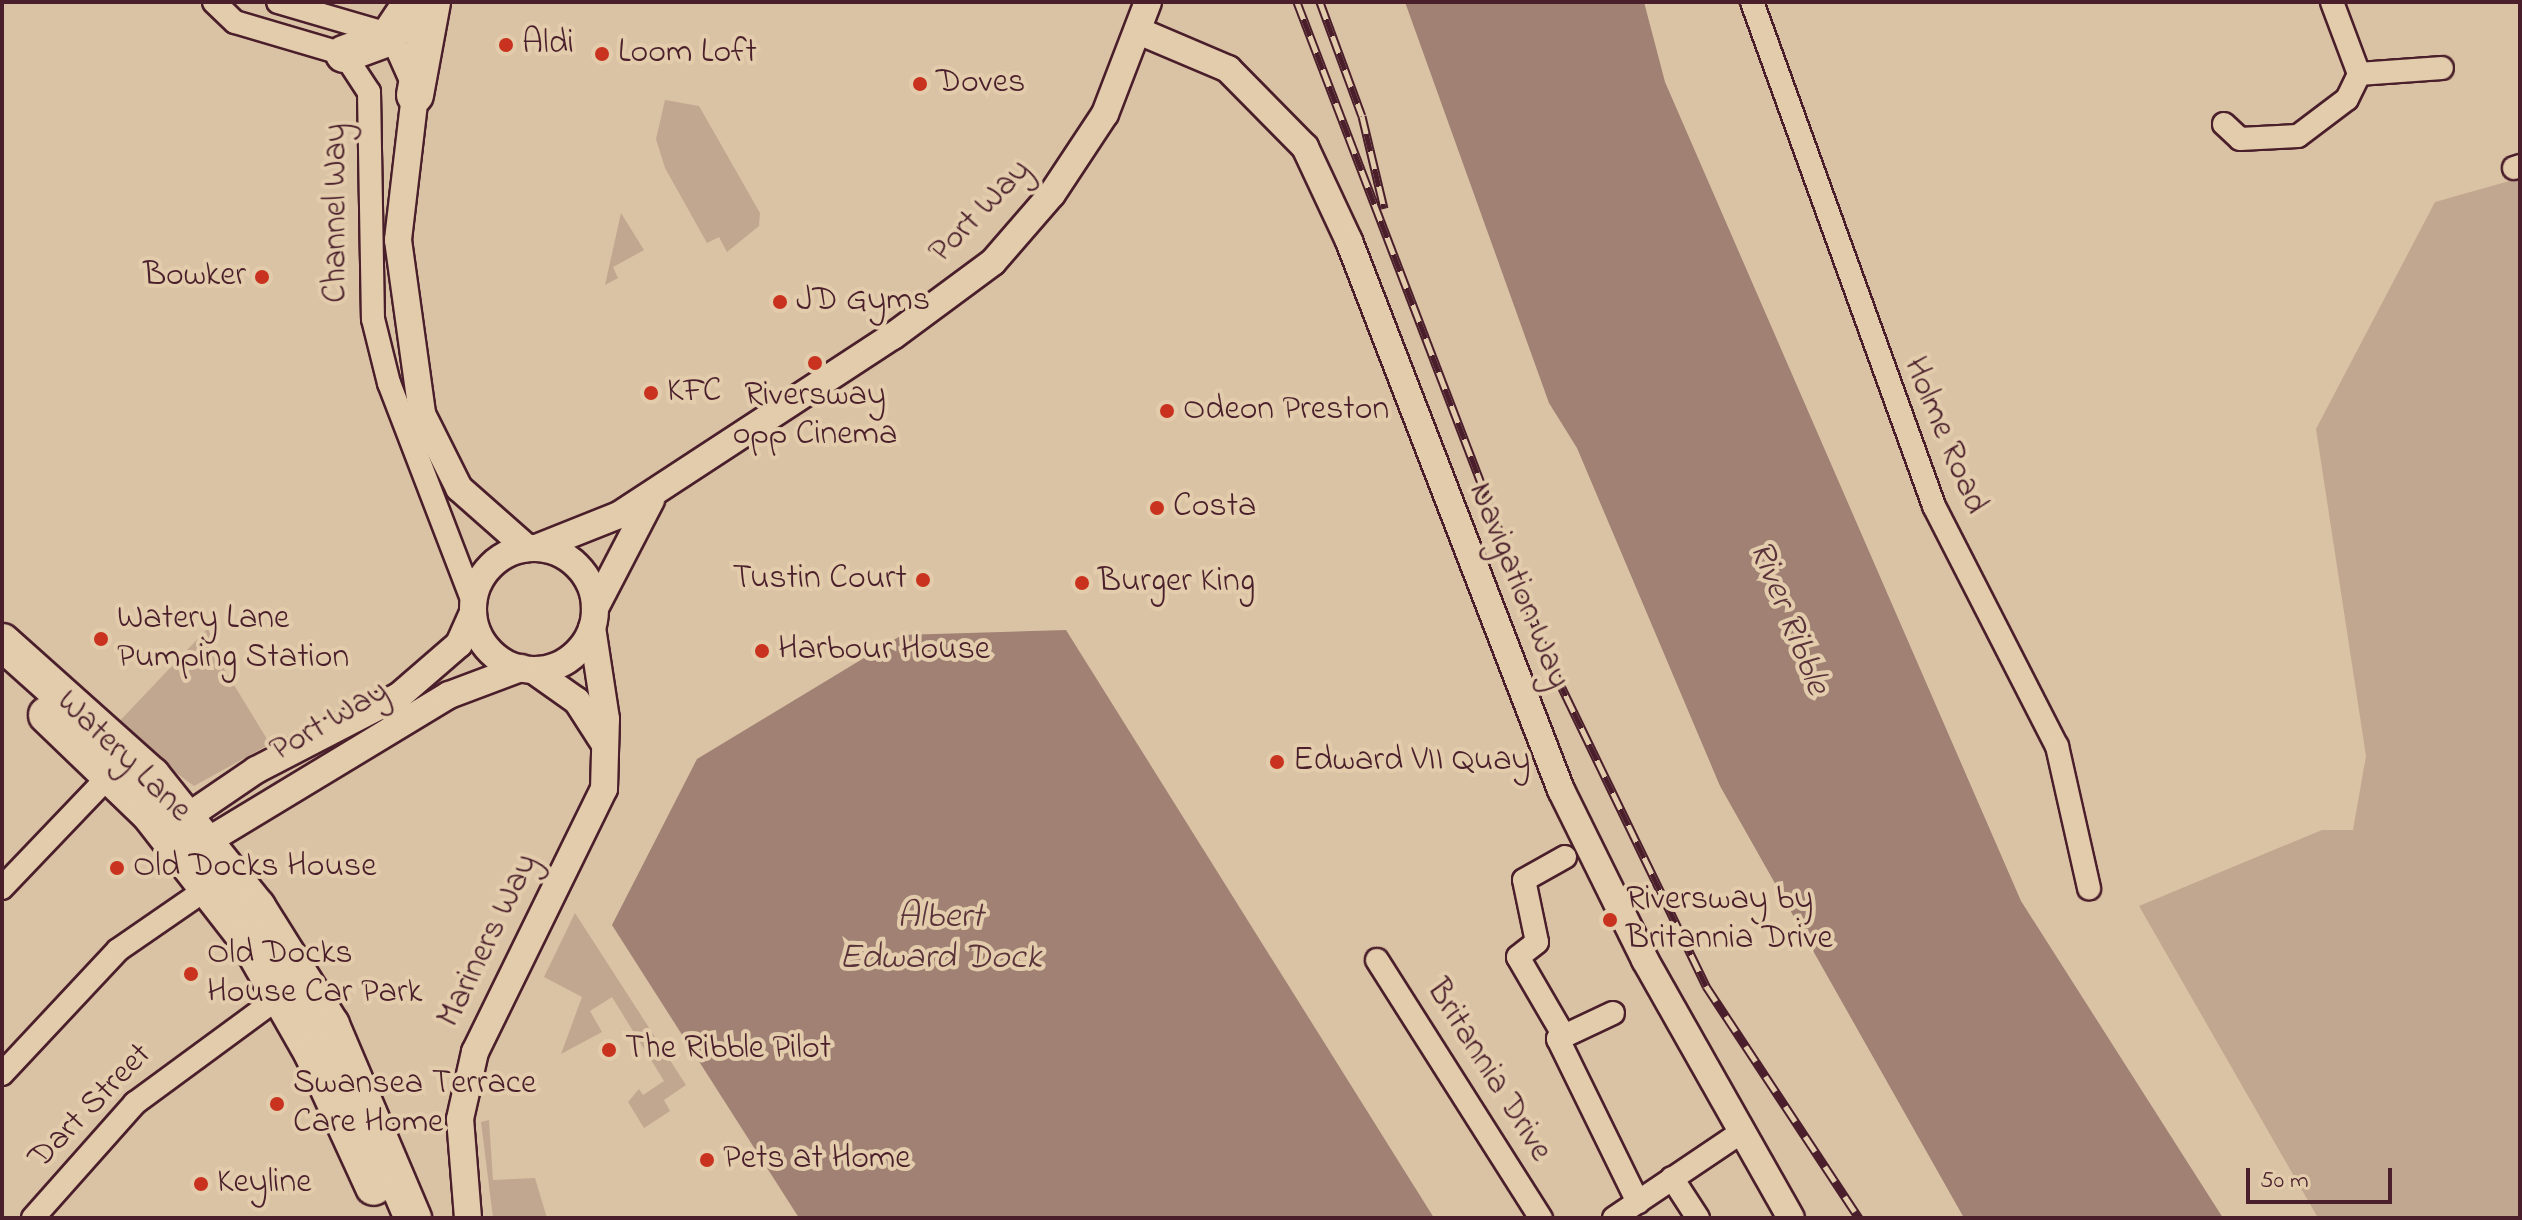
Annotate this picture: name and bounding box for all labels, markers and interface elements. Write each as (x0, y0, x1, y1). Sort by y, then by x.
place label: Aldi (522, 25, 574, 65)
place label: Loom Loft (618, 34, 757, 74)
marker: Aldi (497, 36, 515, 54)
marker: Loom Loft (593, 45, 611, 63)
place label: Doves (936, 64, 1025, 104)
marker: Doves (911, 75, 929, 93)
street label: Channel Way (317, 123, 357, 303)
street label: Port Way (921, 151, 1041, 273)
place label: Bowker (143, 257, 246, 297)
marker: Bowker (253, 268, 271, 286)
place label: JD Gyms (796, 282, 930, 322)
marker: JD Gyms (771, 293, 789, 311)
street label: Holme Road (1893, 352, 1995, 520)
marker: Riversway opp Cinema (806, 354, 824, 372)
place label: KFC (667, 373, 721, 413)
place label: Riversway opp Cinema (733, 376, 897, 456)
marker: KFC (642, 384, 660, 402)
place label: Odeon Preston (1183, 391, 1389, 431)
marker: Odeon Preston (1158, 402, 1176, 420)
street label: Navigation Way (1458, 477, 1578, 695)
place label: Costa (1173, 488, 1256, 528)
marker: Costa (1148, 499, 1166, 517)
water label: River Ribble (1738, 535, 1838, 701)
place label: Tustin Court (732, 560, 907, 600)
place label: Burger King (1098, 563, 1255, 603)
marker: Tustin Court (914, 571, 932, 589)
marker: Burger King (1073, 574, 1091, 592)
place label: Watery Lane Pumping Station (117, 599, 349, 678)
marker: Watery Lane Pumping Station (92, 630, 110, 648)
place label: Harbour House (778, 631, 990, 671)
marker: Harbour House (753, 642, 771, 660)
street label: Port Way (264, 672, 396, 772)
street label: Watery Lane (47, 683, 199, 831)
place label: Edward VII Quay (1293, 742, 1530, 782)
marker: Edward VII Quay (1268, 753, 1286, 771)
place label: Old Docks House (133, 848, 376, 888)
street label: Mariners Way (430, 848, 548, 1034)
marker: Old Docks House (108, 859, 126, 877)
place label: Riversway by Britannia Drive (1626, 880, 1833, 960)
water label: Albert Edward Dock (839, 895, 1041, 980)
marker: Riversway by Britannia Drive (1601, 911, 1619, 929)
place label: Old Docks House Car Park (207, 934, 422, 1014)
marker: Old Docks House Car Park (182, 965, 200, 983)
street label: Britannia Drive (1416, 972, 1560, 1170)
place label: The Ribble Pilot (625, 1030, 831, 1070)
street label: Dart Street (21, 1035, 161, 1179)
marker: The Ribble Pilot (600, 1041, 618, 1059)
place label: Swansea Terrace Care Home (293, 1064, 536, 1144)
marker: Swansea Terrace Care Home (268, 1095, 286, 1113)
place label: Pets at Home (723, 1140, 910, 1180)
marker: Pets at Home (698, 1151, 716, 1169)
scale bar (2250, 1152, 2396, 1202)
place label: Keyline (217, 1164, 311, 1204)
text: 50 m (2260, 1164, 2309, 1199)
marker: Keyline (192, 1175, 210, 1193)

